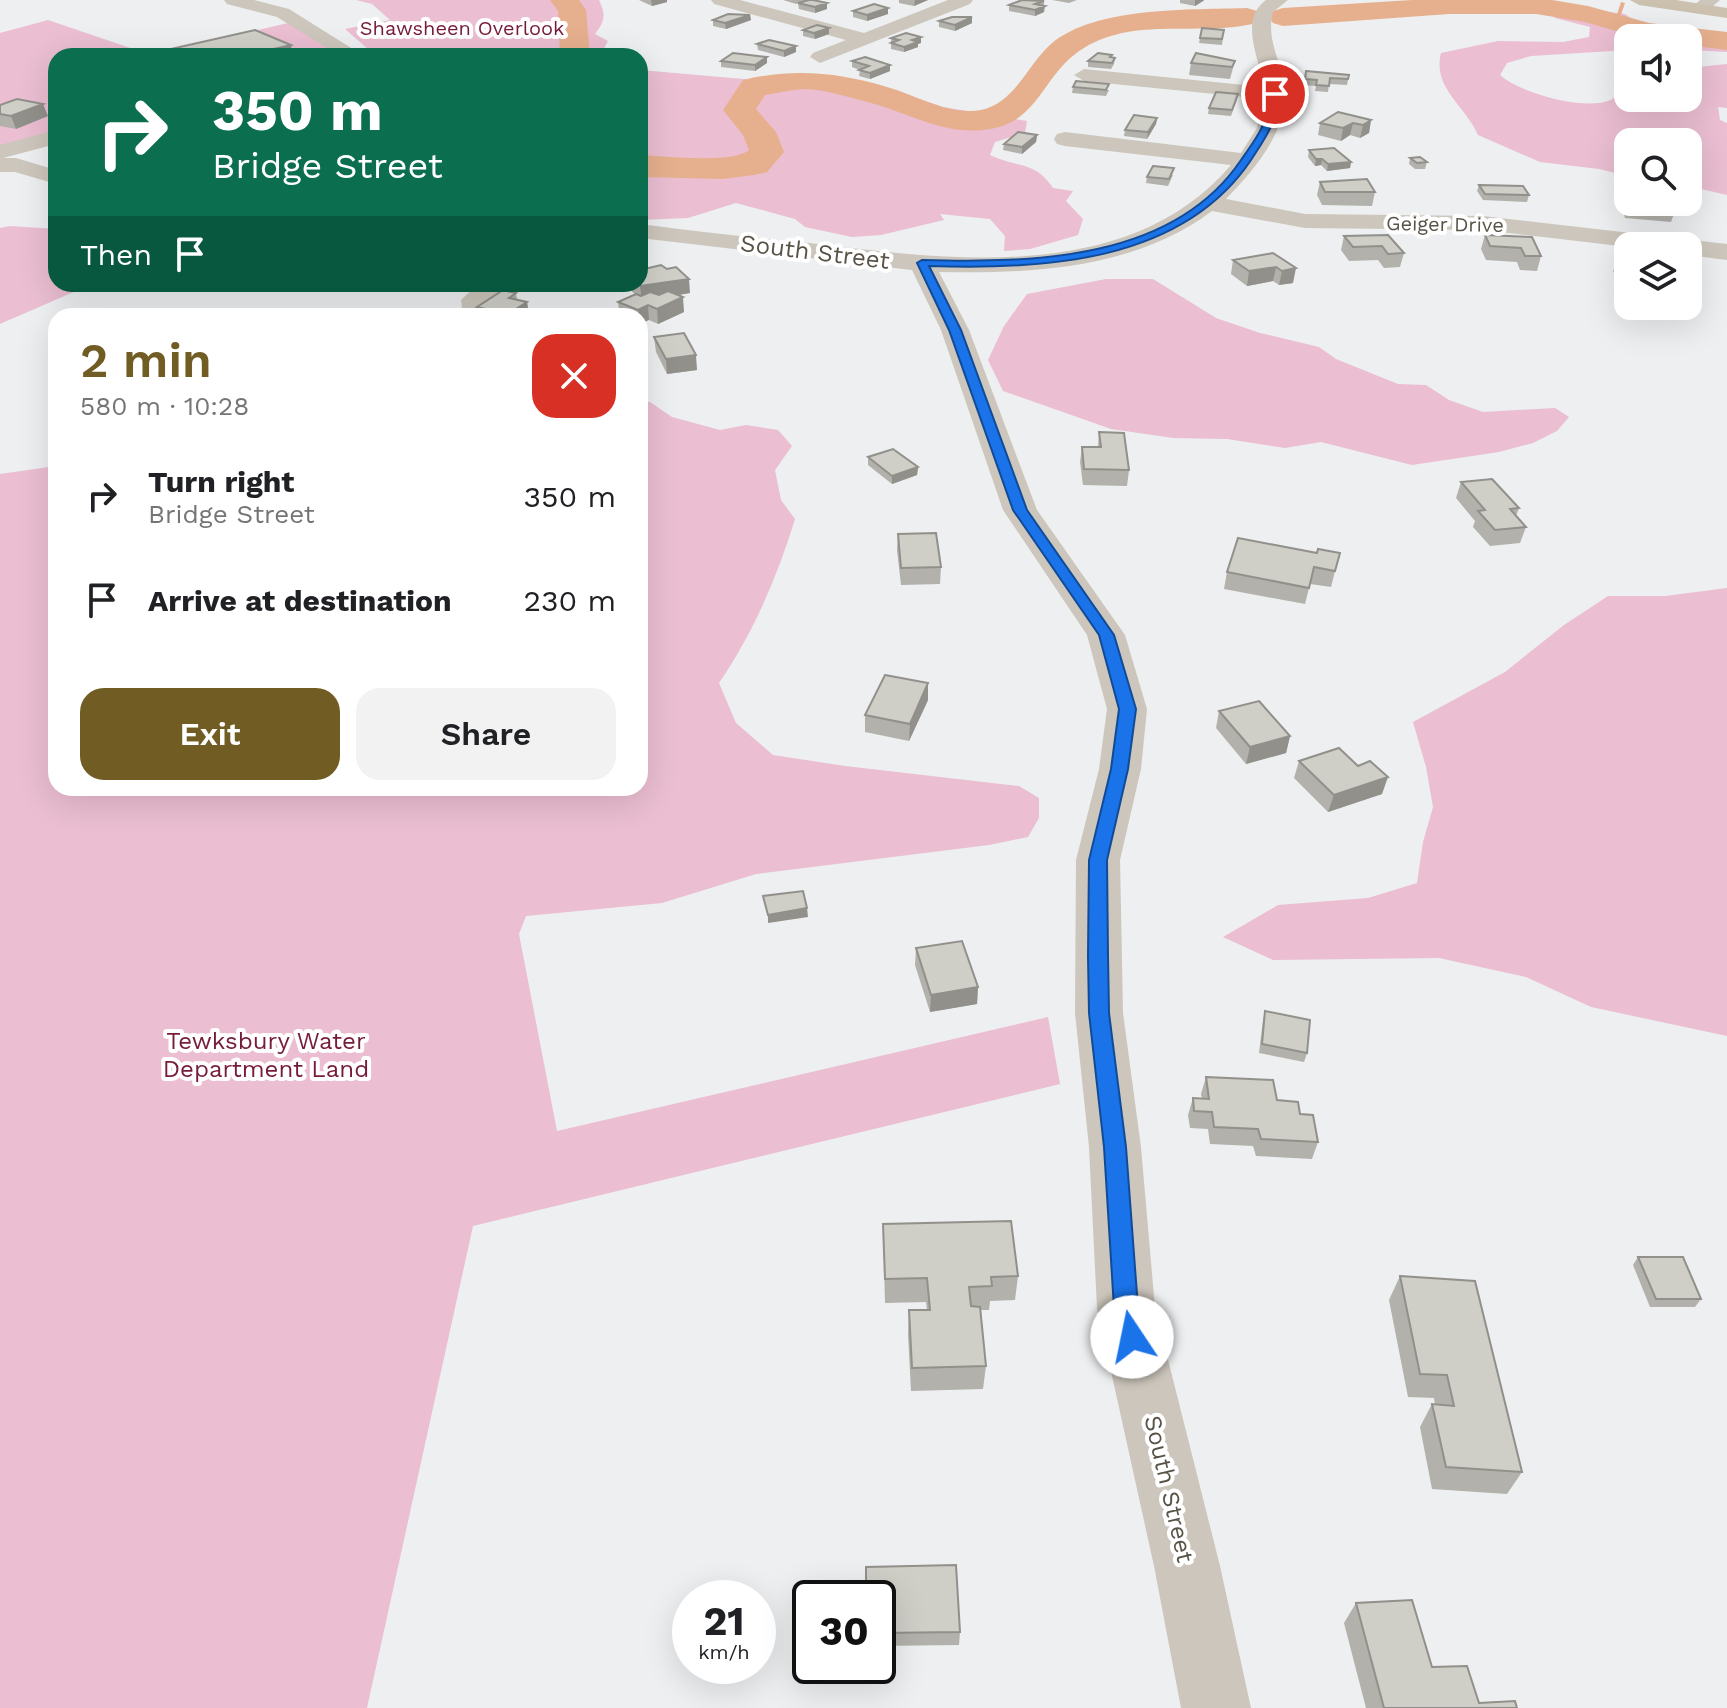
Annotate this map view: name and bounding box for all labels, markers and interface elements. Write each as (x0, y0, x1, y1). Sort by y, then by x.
park label: Shawsheen Overlook (360, 16, 564, 40)
map controls (1614, 24, 1702, 320)
button: sound (1614, 24, 1702, 112)
pin (1241, 60, 1309, 128)
icon: arrive (1253, 72, 1297, 116)
text: 350 m (212, 78, 383, 144)
icon: right (80, 80, 184, 184)
button: search (1614, 128, 1702, 216)
text: Bridge Street (212, 145, 443, 187)
street label: Geiger Drive (1386, 211, 1504, 237)
street label: South Street (739, 229, 891, 275)
icon: arrive (168, 232, 212, 276)
button: layers (1614, 232, 1702, 320)
text: Then (80, 237, 152, 272)
text: 2 min (80, 332, 212, 389)
button: close (532, 334, 616, 418)
text: 580 m · 10:28 (80, 391, 249, 421)
text: Turn right (148, 464, 294, 499)
icon: right (80, 474, 124, 518)
text: 350 m (524, 479, 616, 514)
text: Bridge Street (148, 499, 315, 529)
icon: arrive (80, 578, 124, 622)
text: Arrive at destination (148, 583, 452, 618)
text: 230 m (524, 583, 616, 618)
button: Exit (80, 688, 340, 780)
button: Share (356, 688, 616, 780)
park label: Tewksbury Water Department Land (163, 1027, 369, 1083)
position arrow (1090, 1295, 1174, 1379)
street label: South Street (1138, 1413, 1200, 1565)
speed limit sign: 30 (792, 1580, 896, 1684)
text: 21 (703, 1598, 745, 1645)
text: km/h (698, 1640, 750, 1664)

